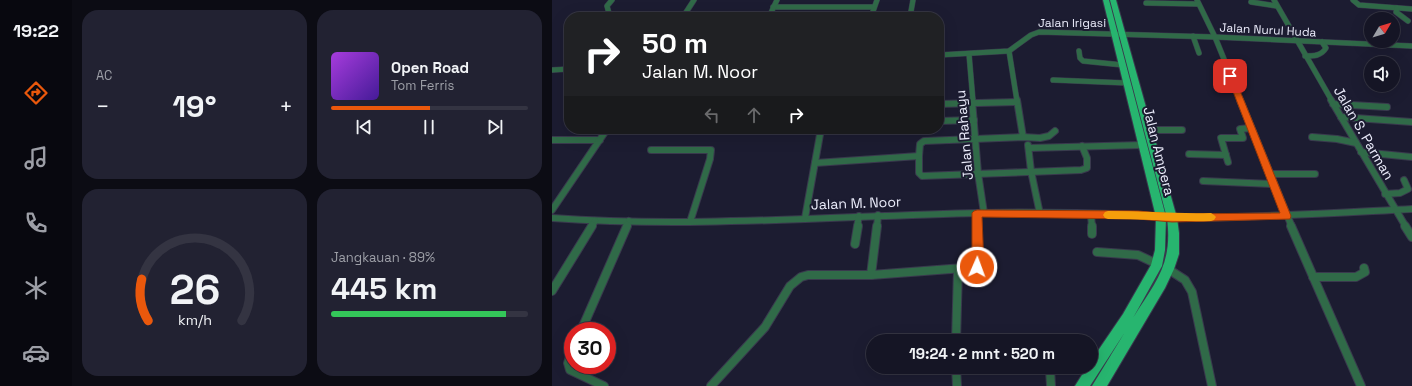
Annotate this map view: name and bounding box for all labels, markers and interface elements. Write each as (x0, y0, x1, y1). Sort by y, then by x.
north arrow (1364, 12, 1400, 48)
map controls (1364, 12, 1400, 92)
street label: Jalan Irigasi (1038, 15, 1106, 31)
text: 19:22 (13, 19, 59, 42)
street label: Jalan Nurul Huda (1219, 19, 1317, 41)
text: 50 m (642, 25, 708, 61)
icon: right (576, 28, 628, 80)
button: sound (1364, 56, 1400, 92)
text: Open Road (391, 58, 469, 77)
pin (1213, 59, 1247, 93)
text: Jalan M. Noor (642, 60, 758, 83)
icon: arrive (1219, 65, 1241, 87)
text: AC (96, 67, 112, 84)
text: Tom Ferris (391, 77, 454, 94)
icon: directions (22, 79, 50, 107)
street label: Jalan S. Parman (1330, 83, 1398, 183)
text: 19° (173, 87, 216, 126)
street label: Jalan Rahayu (951, 89, 977, 181)
text: − (96, 92, 110, 120)
text: + (279, 92, 293, 120)
icon: left (701, 104, 723, 126)
icon: ahead (743, 104, 765, 126)
icon: right (785, 104, 807, 126)
street label: Jalan Ampera (1139, 105, 1179, 197)
icon: previous (353, 116, 375, 138)
icon: pause (418, 116, 440, 138)
icon: next (484, 116, 506, 138)
icon: music (22, 144, 50, 172)
street label: Jalan M. Noor (811, 192, 901, 214)
icon: phone (22, 209, 50, 237)
position arrow (956, 246, 998, 288)
text: Jangkauan · 89% (331, 249, 435, 266)
text: 26 (169, 262, 220, 315)
text: 445 km (331, 269, 437, 308)
icon: climate (22, 274, 50, 302)
text: km/h (177, 310, 212, 328)
speed limit sign: 30 (564, 322, 616, 374)
icon: car (22, 339, 50, 367)
text: 19:24 · 2 mnt · 520 m (909, 344, 1055, 363)

